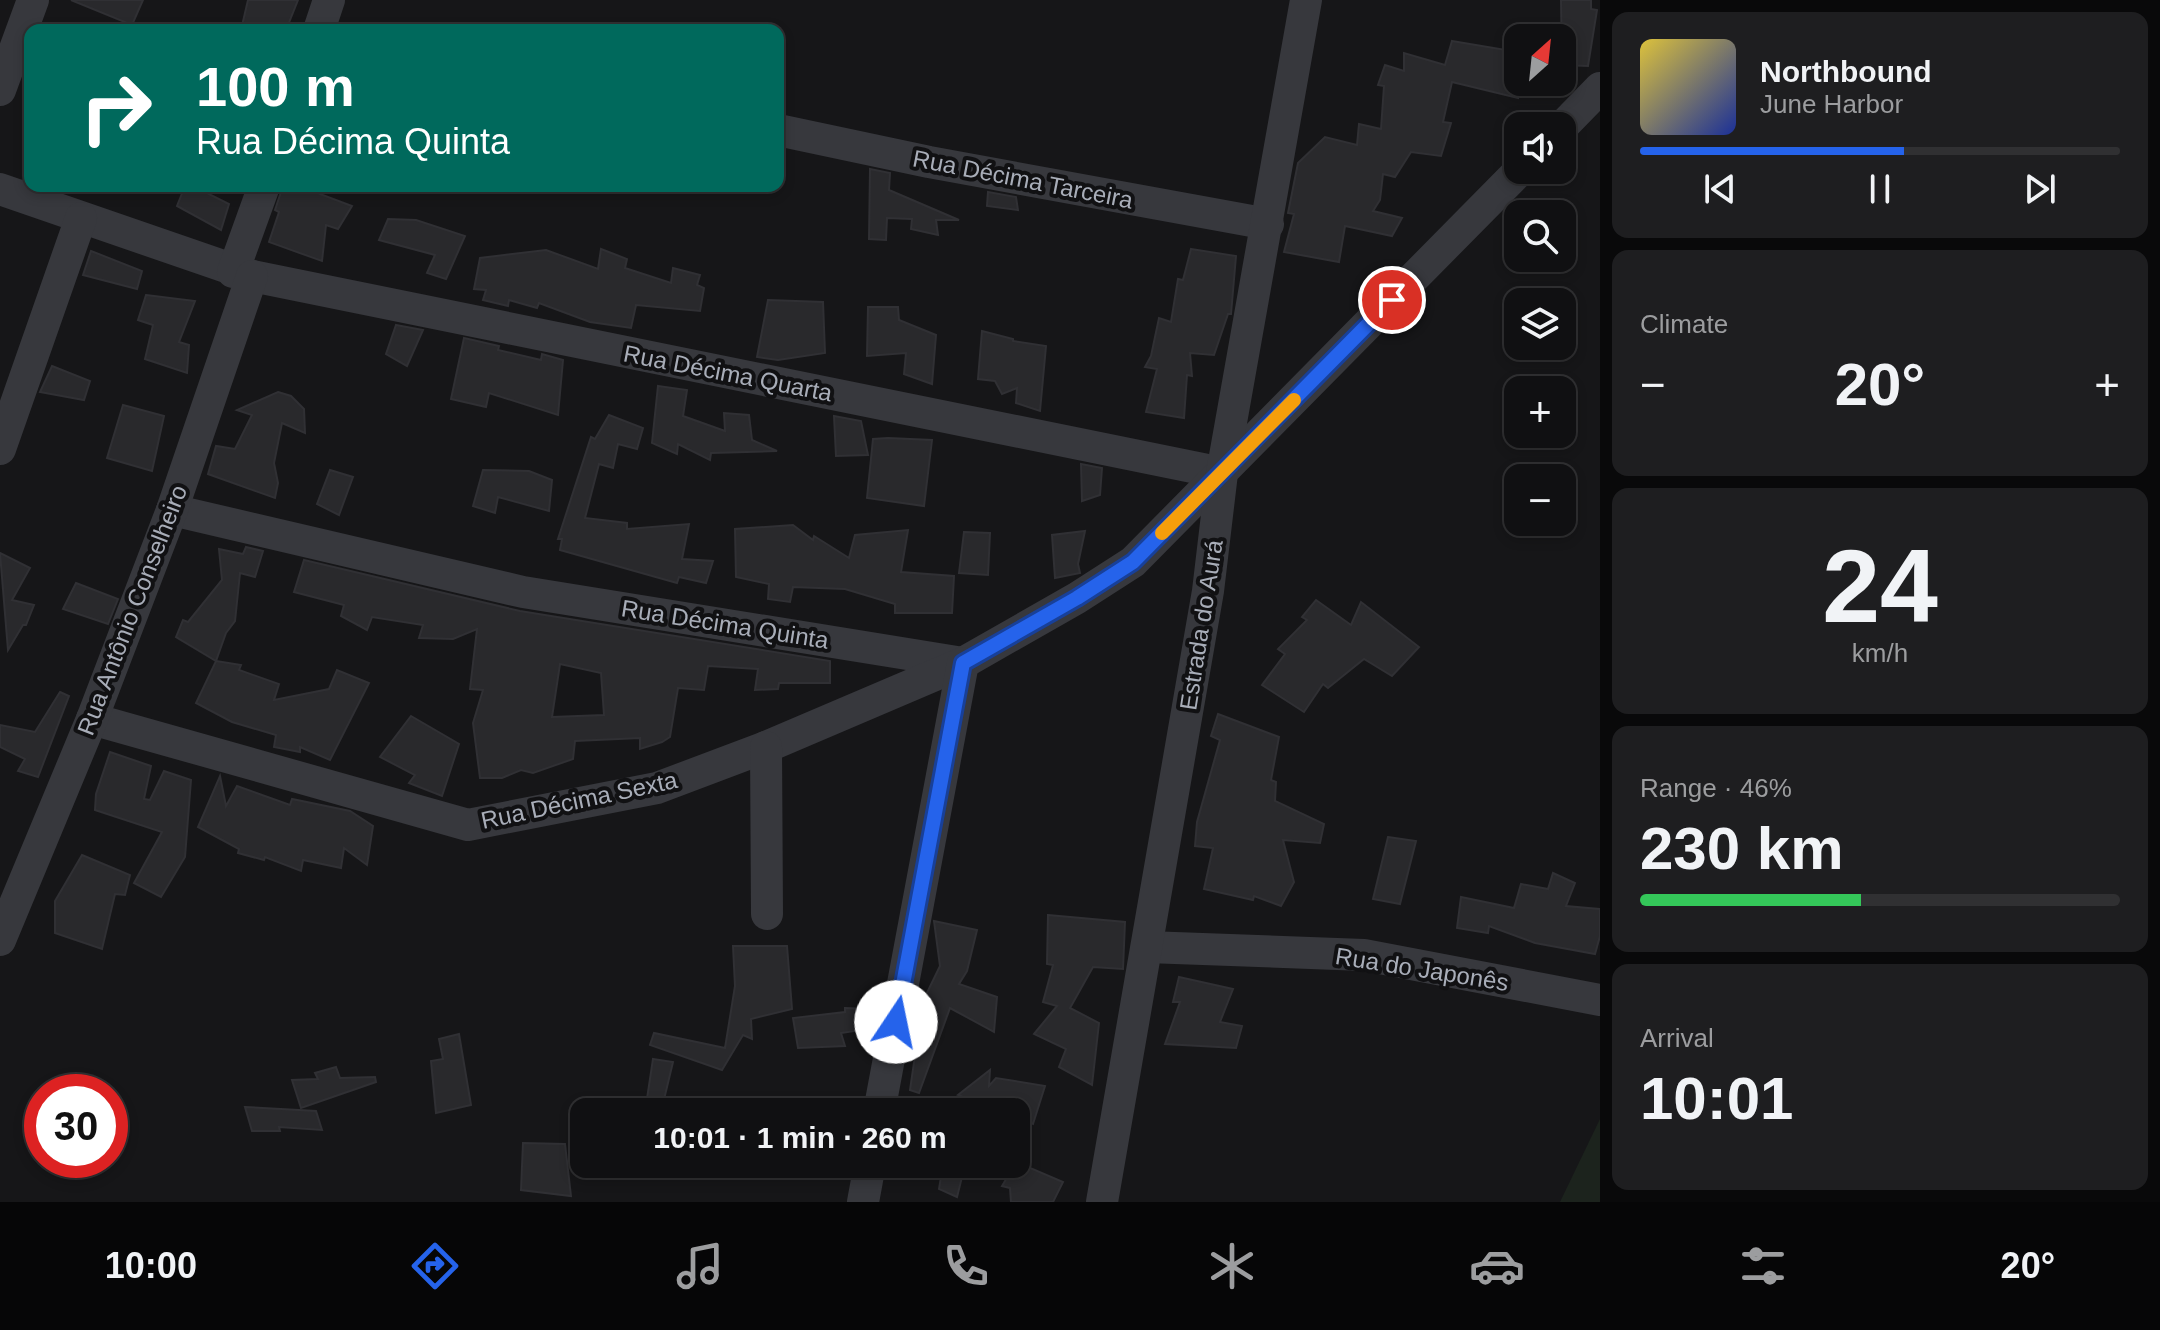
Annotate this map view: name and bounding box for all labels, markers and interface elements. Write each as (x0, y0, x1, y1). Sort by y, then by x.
north arrow (1504, 24, 1576, 96)
map controls (1504, 24, 1576, 536)
text: 100 m (196, 55, 355, 118)
text: Northbound (1760, 55, 1932, 88)
icon: right (64, 56, 168, 160)
text: June Harbor (1760, 89, 1903, 119)
button: sound (1504, 112, 1576, 184)
text: Rua Décima Quinta (196, 121, 510, 162)
street label: Rua Décima Tarceira (911, 144, 1136, 214)
icon: previous (1698, 167, 1742, 211)
icon: pause (1858, 167, 1902, 211)
icon: next (2018, 167, 2062, 211)
button: search (1504, 200, 1576, 272)
pin (1358, 266, 1426, 334)
icon: arrive (1370, 278, 1414, 322)
button: layers (1504, 288, 1576, 360)
text: Climate (1640, 309, 1728, 339)
street label: Rua Décima Quarta (621, 340, 835, 407)
text: 20° (1835, 351, 1925, 418)
text: − (1640, 360, 1666, 409)
text: + (2094, 360, 2120, 409)
button: + (1504, 376, 1576, 448)
button: − (1504, 464, 1576, 536)
street label: Rua Antônio Conselheiro (72, 481, 192, 739)
text: 24 (1822, 528, 1938, 644)
street label: Estrada do Aurá (1174, 537, 1228, 712)
street label: Rua Décima Quinta (619, 594, 831, 654)
text: km/h (1852, 638, 1908, 668)
street label: Rua Décima Sexta (478, 766, 680, 834)
text: Range · 46% (1640, 773, 1792, 803)
text: 230 km (1640, 815, 1844, 882)
street label: Rua do Japonês (1334, 942, 1510, 996)
position arrow (854, 980, 938, 1064)
text: Arrival (1640, 1023, 1714, 1053)
text: 10:01 (1640, 1065, 1793, 1132)
speed limit sign: 30 (24, 1074, 128, 1178)
text: 10:01 · 1 min · 260 m (653, 1121, 947, 1154)
icon: directions (407, 1238, 463, 1294)
icon: music (672, 1238, 728, 1294)
icon: phone (938, 1238, 994, 1294)
icon: climate (1204, 1238, 1260, 1294)
icon: car (1469, 1238, 1525, 1294)
icon: filters (1735, 1238, 1791, 1294)
text: 10:00 (105, 1245, 197, 1286)
text: 20° (2001, 1245, 2055, 1286)

